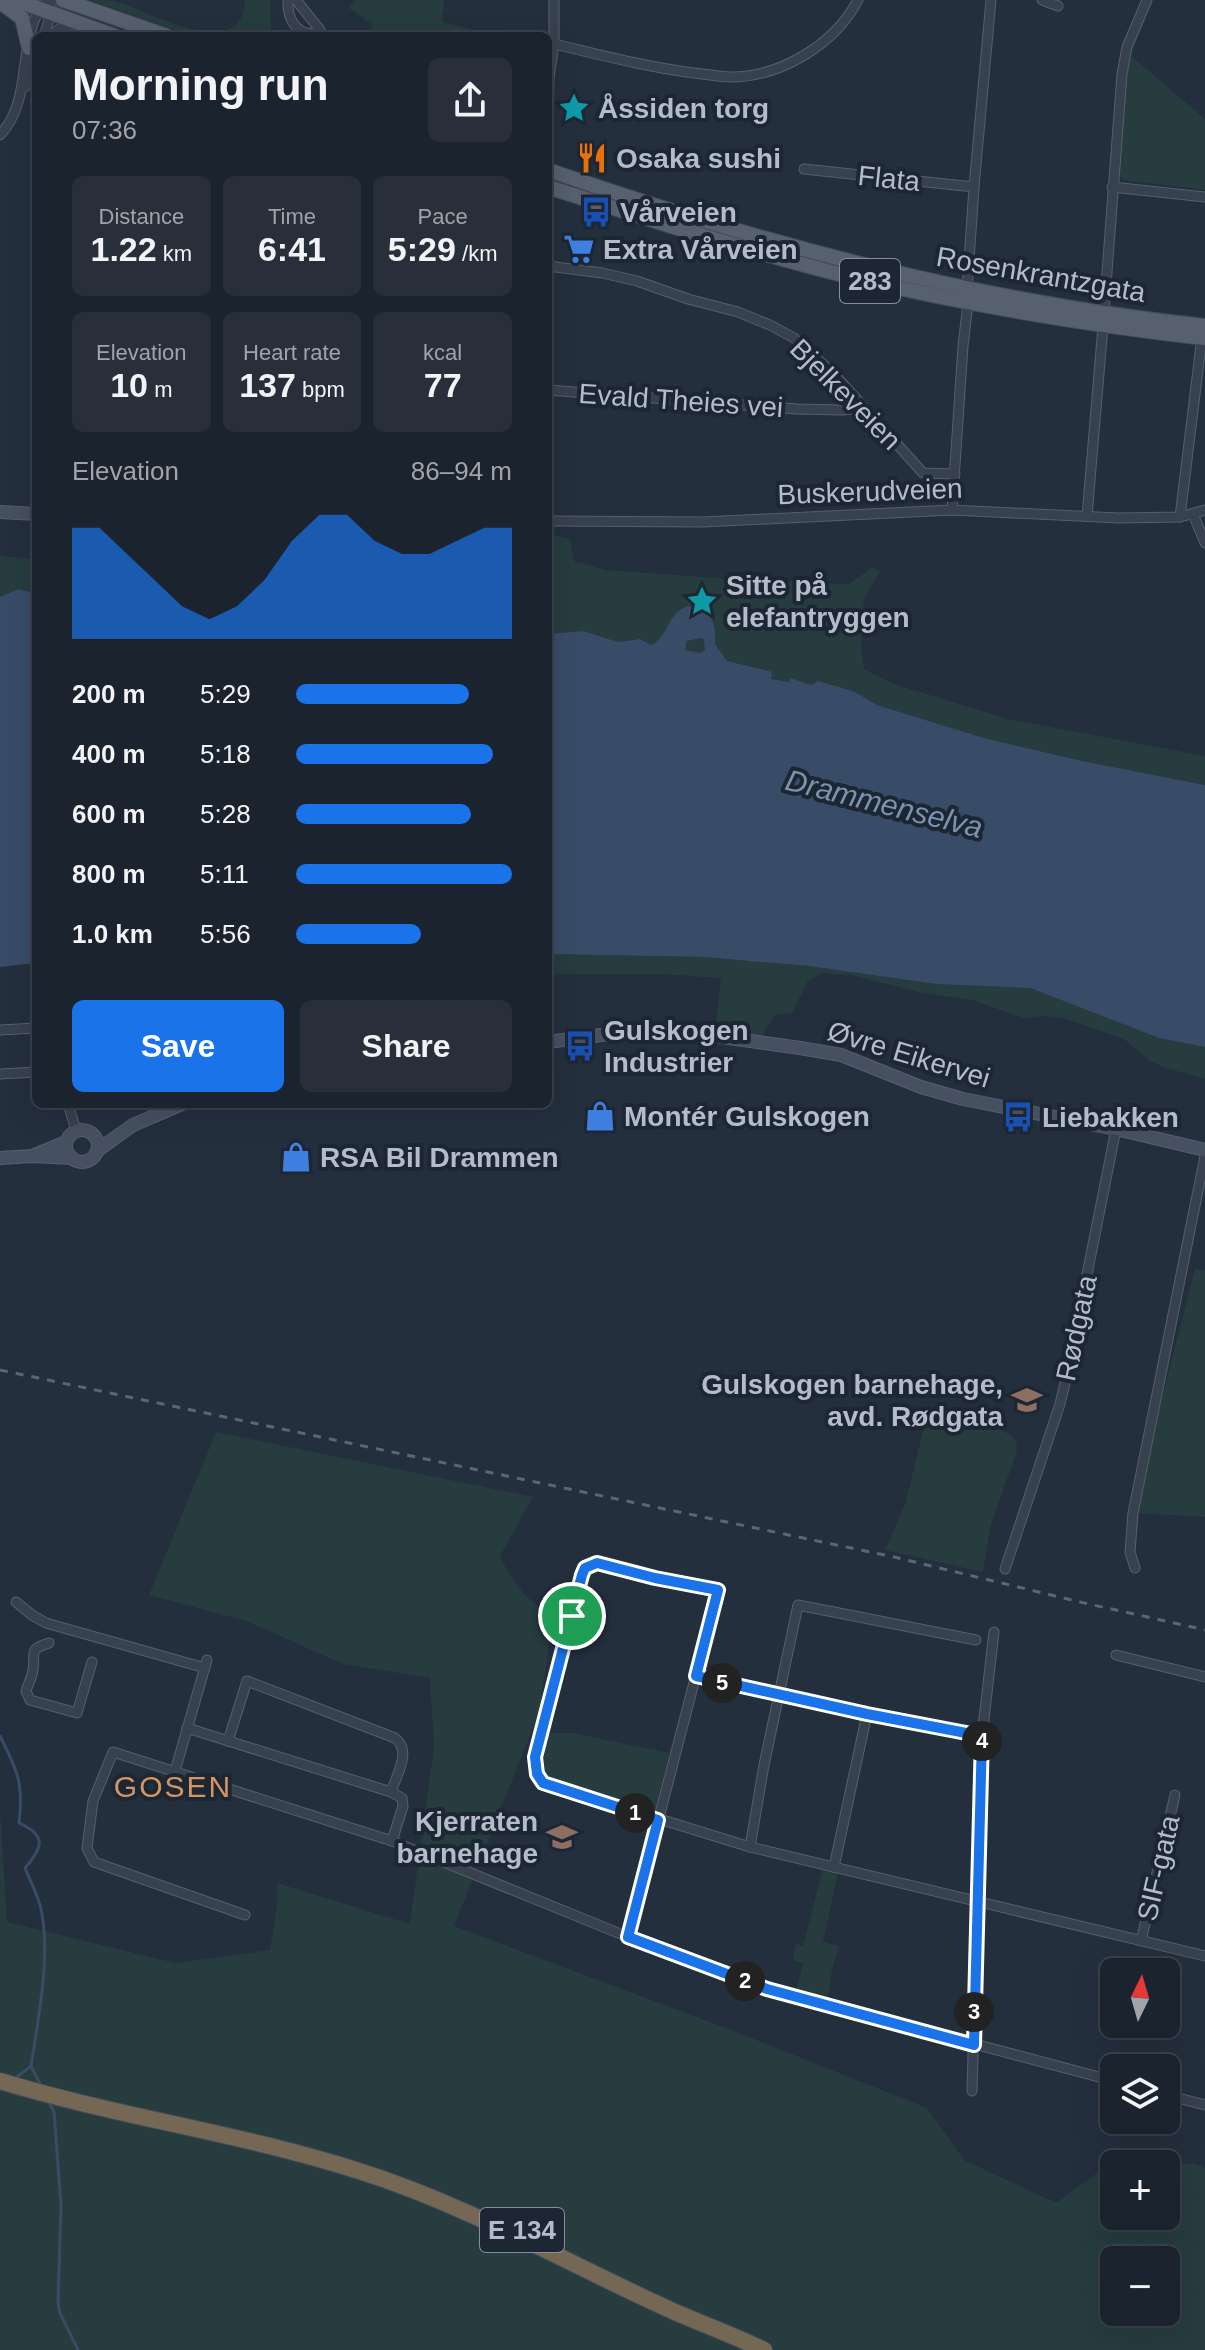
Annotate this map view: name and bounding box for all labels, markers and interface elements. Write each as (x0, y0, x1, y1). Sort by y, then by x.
button: share (428, 58, 512, 142)
text: Morning run (72, 60, 329, 109)
place icon: Åssiden torg (557, 91, 591, 125)
place label: Åssiden torg (598, 93, 769, 124)
text: 07:36 (72, 115, 137, 145)
restaurant icon: Osaka sushi (575, 141, 609, 175)
place label: Osaka sushi (616, 143, 781, 174)
street label: Flata (856, 160, 922, 197)
bus stop icon: Vårveien (579, 195, 613, 229)
place label: Vårveien (620, 197, 737, 228)
text: Distance (99, 204, 184, 229)
text: Time (268, 204, 316, 229)
text: Pace (418, 204, 468, 229)
text: 1.22 (91, 230, 157, 268)
text: 6:41 (258, 230, 326, 268)
text: 5:29 (388, 230, 456, 268)
supermarket icon: Extra Vårveien (562, 232, 596, 266)
place label: Extra Vårveien (603, 234, 798, 265)
text: km (157, 241, 192, 266)
text: /km (456, 241, 497, 266)
street label: Rosenkrantzgata (934, 241, 1148, 308)
road number: 283 (840, 259, 900, 303)
street label: Bjelkeveien (784, 333, 907, 456)
text: Elevation (96, 340, 187, 365)
text: Heart rate (243, 340, 341, 365)
text: kcal (423, 340, 462, 365)
text: 10 (110, 366, 148, 404)
text: 137 (239, 366, 296, 404)
text: 77 (424, 366, 462, 404)
text: m (148, 377, 172, 402)
text: bpm (296, 377, 345, 402)
street label: Evald Theies vei (578, 378, 784, 423)
text: Elevation (72, 456, 179, 486)
text: 86–94 m (411, 456, 512, 486)
street label: Buskerudveien (777, 473, 963, 510)
place label: Sitte på elefantryggen (726, 570, 910, 633)
place icon: Sitte på elefantryggen (685, 584, 719, 618)
text: 200 m (72, 679, 146, 709)
text: 5:29 (200, 679, 251, 709)
text: 400 m (72, 739, 146, 769)
text: 5:18 (200, 739, 251, 769)
water label: Drammenselva (782, 763, 986, 844)
text: 600 m (72, 799, 146, 829)
text: 5:28 (200, 799, 251, 829)
text: 800 m (72, 859, 146, 889)
text: 5:11 (200, 859, 249, 889)
text: 1.0 km (72, 919, 153, 949)
text: 5:56 (200, 919, 251, 949)
button: Save (72, 1000, 284, 1092)
button: Share (300, 1000, 512, 1092)
place label: Gulskogen Industrier (604, 1015, 749, 1078)
street label: Øvre Eikervei (824, 1015, 994, 1094)
bus stop icon: Gulskogen Industrier (563, 1029, 597, 1063)
shop icon: Montér Gulskogen (583, 1099, 617, 1133)
bus stop icon: Liebakken (1001, 1100, 1035, 1134)
place label: Montér Gulskogen (624, 1101, 870, 1132)
place label: Liebakken (1042, 1102, 1179, 1133)
shop icon: RSA Bil Drammen (279, 1140, 313, 1174)
place label: RSA Bil Drammen (320, 1142, 559, 1173)
street label: Rødgata (1050, 1272, 1103, 1384)
place label: Gulskogen barnehage, avd. Rødgata (701, 1369, 1003, 1432)
school or university icon: Gulskogen barnehage, avd. Rødgata (1010, 1383, 1044, 1417)
pin (538, 1582, 606, 1650)
icon: arrive (550, 1594, 594, 1638)
pin: 5 (702, 1663, 742, 1703)
text: 5 (716, 1670, 728, 1695)
pin: 4 (962, 1721, 1002, 1761)
text: 4 (976, 1728, 988, 1753)
district label: GOSEN (114, 1770, 232, 1803)
pin: 1 (615, 1793, 655, 1833)
text: 1 (629, 1800, 641, 1825)
place label: Kjerraten barnehage (396, 1806, 538, 1869)
street label: SIF-gata (1131, 1812, 1186, 1924)
school or university icon: Kjerraten barnehage (545, 1820, 579, 1854)
north arrow (1100, 1958, 1180, 2038)
map controls (1100, 1958, 1180, 2326)
pin: 2 (725, 1961, 765, 2001)
text: 2 (739, 1968, 751, 1993)
pin: 3 (954, 1992, 994, 2032)
text: 3 (968, 1999, 980, 2024)
button: layers (1100, 2054, 1180, 2134)
button: + (1100, 2150, 1180, 2230)
road number: E 134 (480, 2208, 564, 2252)
button: − (1100, 2246, 1180, 2326)

